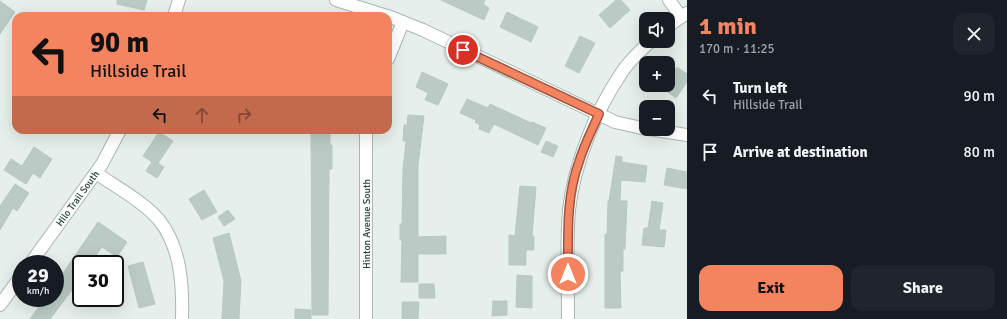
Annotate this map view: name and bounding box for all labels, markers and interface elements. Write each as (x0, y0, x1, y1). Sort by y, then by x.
text: 1 min (699, 11, 757, 41)
map controls (639, 12, 675, 136)
button: sound (639, 12, 675, 48)
button: close (953, 13, 995, 55)
text: 90 m (90, 26, 149, 60)
icon: left (24, 28, 76, 80)
pin (446, 33, 480, 67)
icon: arrive (452, 39, 474, 61)
text: 170 m · 11:25 (699, 41, 775, 57)
button: + (639, 56, 675, 92)
text: Hillside Trail (90, 60, 187, 82)
text: Turn left (733, 79, 787, 97)
icon: left (699, 85, 721, 107)
text: 90 m (964, 87, 995, 105)
text: Hillside Trail (733, 97, 803, 113)
button: − (639, 100, 675, 136)
icon: left (149, 104, 171, 126)
icon: ahead (191, 104, 213, 126)
icon: right (233, 104, 255, 126)
icon: arrive (699, 141, 721, 163)
text: Arrive at destination (733, 143, 868, 161)
text: 80 m (964, 143, 995, 161)
street label: Hilo Trail South (54, 168, 102, 229)
street label: Hinton Avenue South (361, 179, 373, 269)
position arrow (547, 253, 589, 295)
speed limit sign: 30 (72, 255, 124, 307)
text: 29 (27, 263, 49, 288)
button: Exit (699, 265, 843, 311)
button: Share (851, 265, 995, 311)
text: km/h (27, 285, 49, 297)

